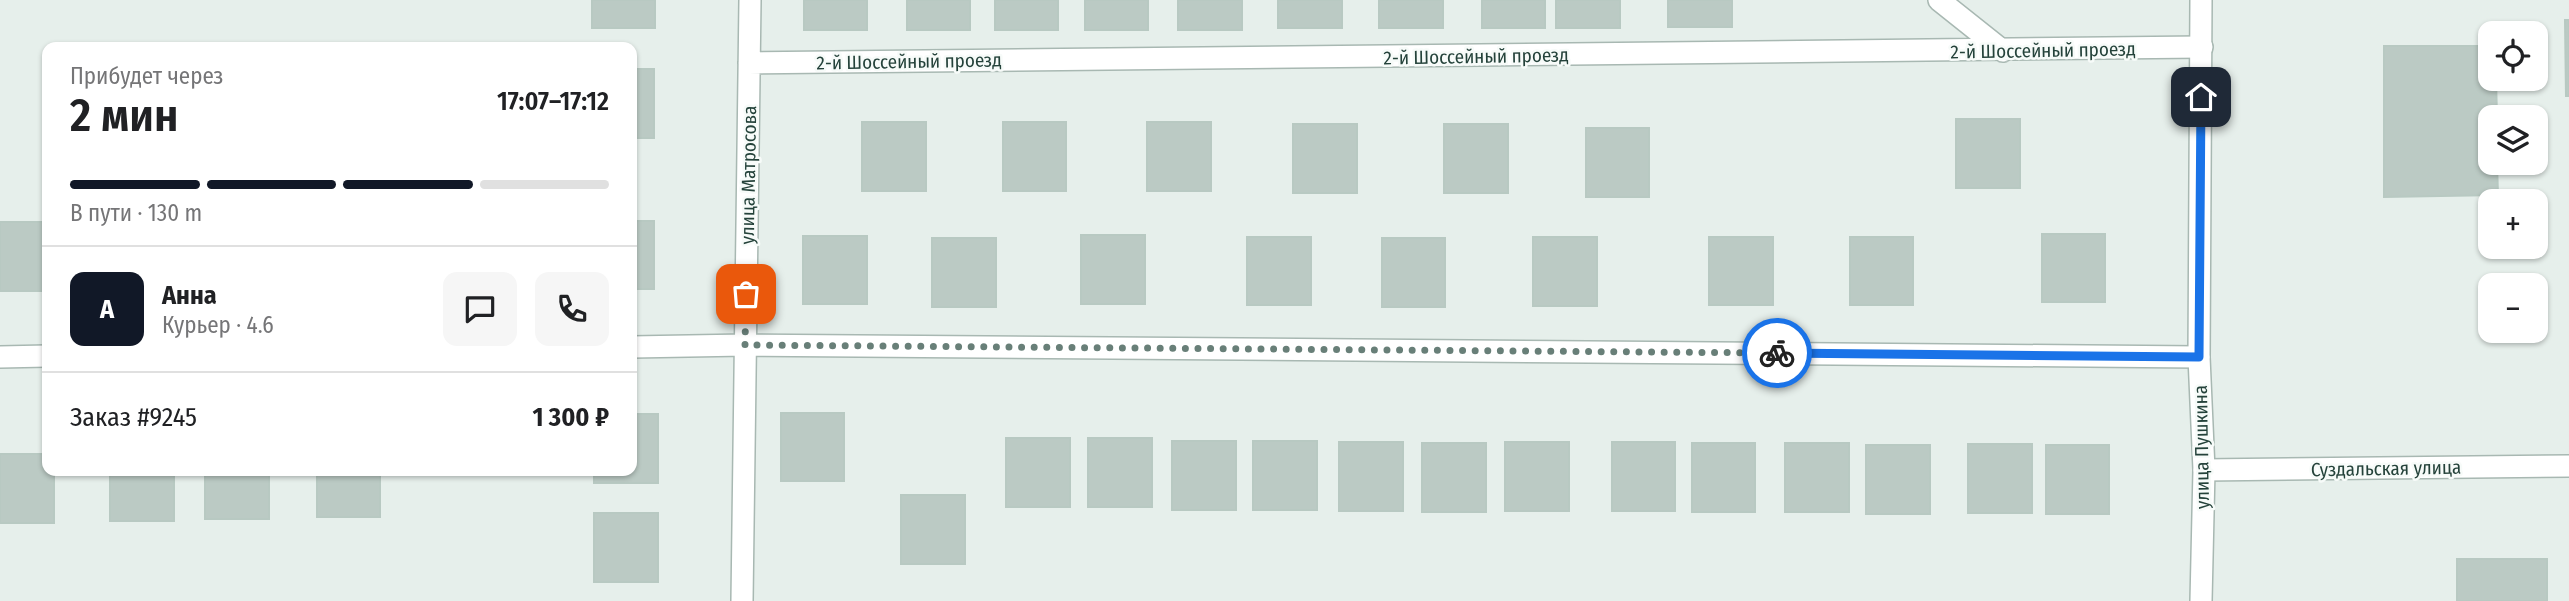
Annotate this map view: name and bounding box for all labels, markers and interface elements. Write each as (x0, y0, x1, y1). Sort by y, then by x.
map controls (2478, 21, 2548, 343)
button: locate (2478, 21, 2548, 91)
street label: 2-й Шоссейный проезд (1950, 37, 2136, 64)
street label: 2-й Шоссейный проезд (1383, 43, 1569, 70)
street label: 2-й Шоссейный проезд (816, 48, 1002, 75)
text: Прибудет через (70, 62, 223, 90)
pin (2171, 67, 2231, 127)
icon: home (2182, 78, 2220, 116)
text: 17:07–17:12 (497, 86, 609, 117)
text: 2 мин (70, 88, 178, 143)
street label: улица Матросова (736, 105, 761, 245)
button: layers (2478, 105, 2548, 175)
button: + (2478, 189, 2548, 259)
text: В пути · 130 m (70, 199, 202, 227)
pin (716, 264, 776, 324)
button: chat (443, 272, 517, 346)
button: phone (535, 272, 609, 346)
button: − (2478, 273, 2548, 343)
icon: bag (727, 275, 765, 313)
text: Анна (162, 280, 217, 311)
text: А (100, 294, 114, 325)
text: Курьер · 4.6 (162, 311, 274, 339)
courier (1742, 318, 1812, 388)
icon: bike (1758, 334, 1796, 372)
street label: улица Пушкина (2189, 385, 2214, 509)
text: Заказ #9245 (70, 402, 197, 433)
text: 1 300 ₽ (532, 402, 609, 433)
street label: Суздальская улица (2311, 456, 2461, 481)

